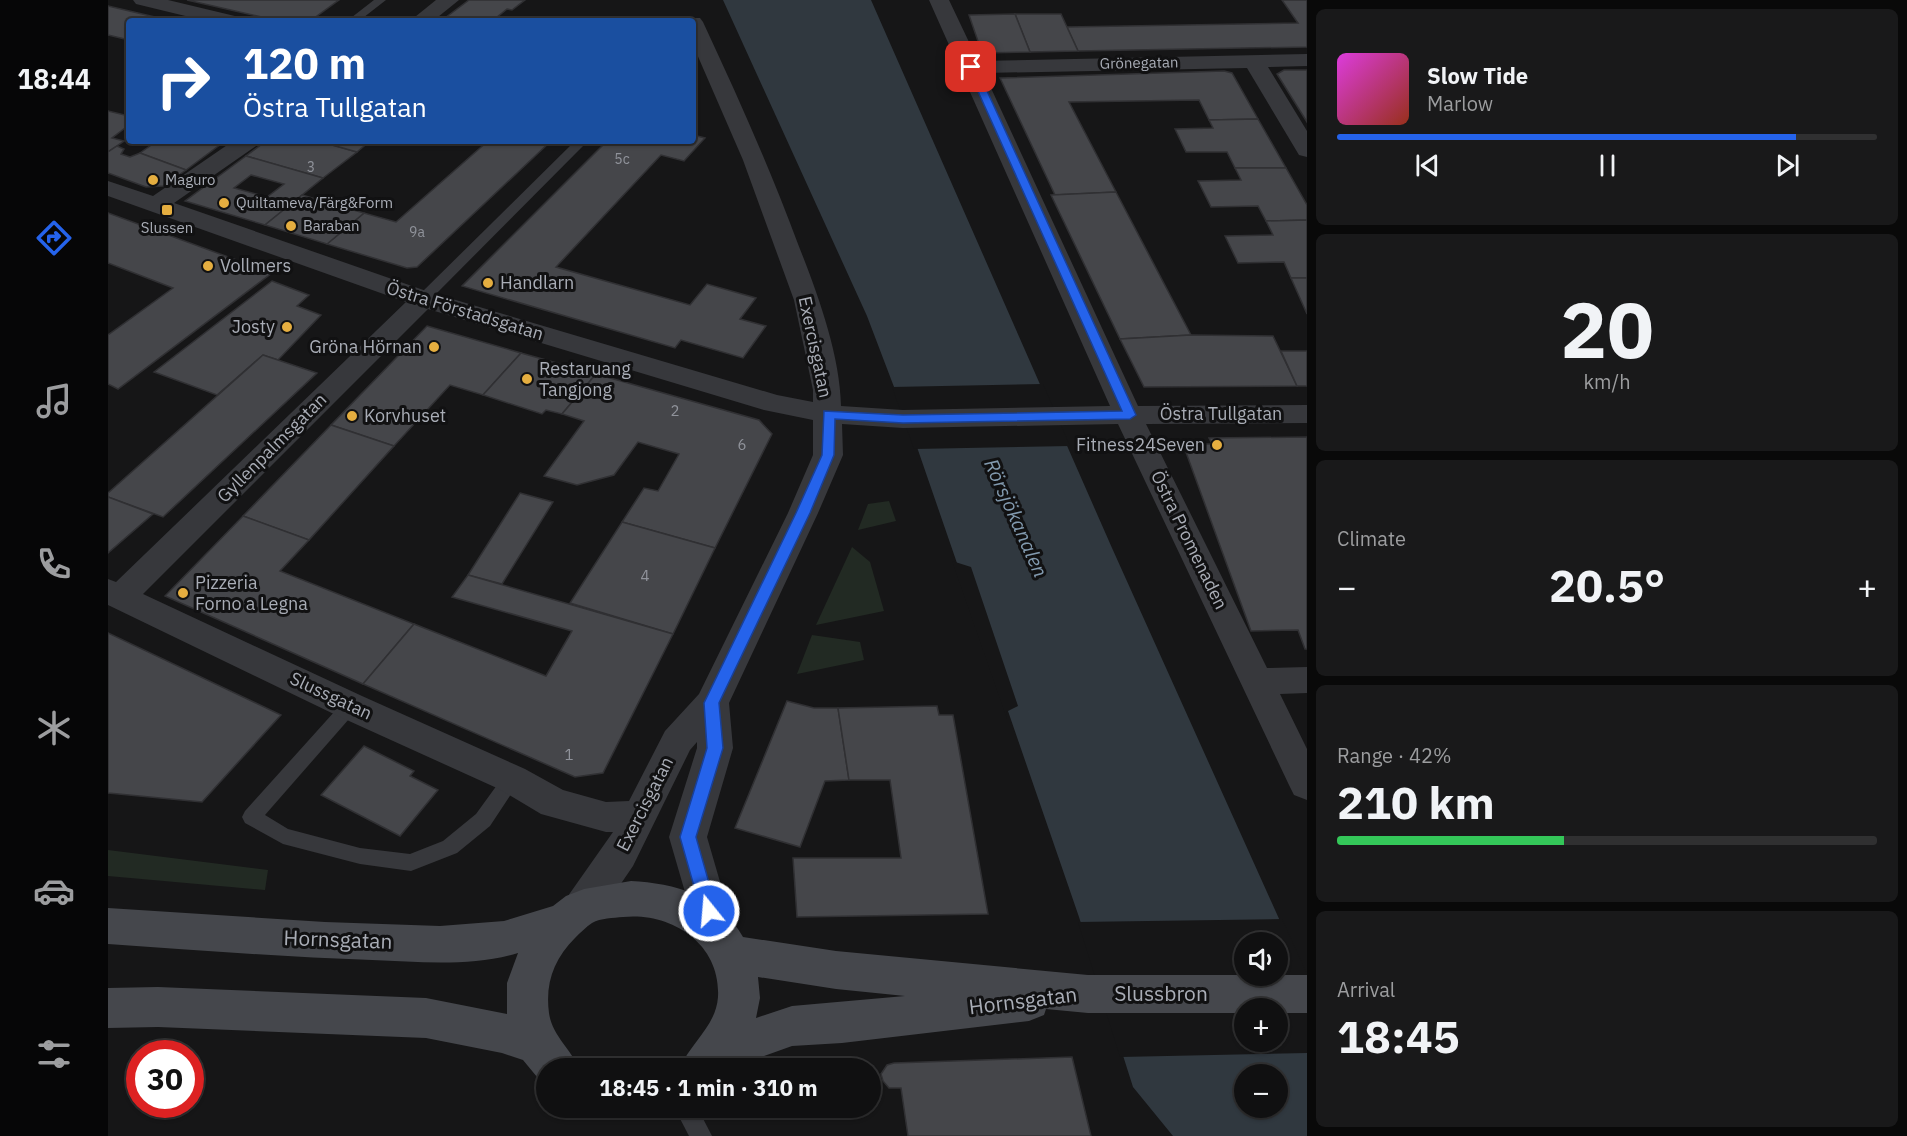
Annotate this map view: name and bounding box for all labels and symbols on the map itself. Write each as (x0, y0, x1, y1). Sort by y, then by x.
pin (945, 41, 996, 92)
street label: Grönegatan (1099, 52, 1179, 73)
house number: 5c (614, 150, 630, 168)
house number: 3 (307, 158, 315, 176)
place label: Maguro (165, 170, 215, 189)
marker: Maguro (146, 173, 160, 187)
place label: Quiltameva/Färg&Form (236, 193, 393, 212)
marker: Quiltameva/Färg&Form (217, 196, 231, 210)
marker: Slussen (160, 203, 174, 217)
place label: Baraban (303, 216, 360, 235)
place label: Slussen (141, 218, 193, 237)
marker: Baraban (284, 219, 298, 233)
house number: 9a (409, 223, 425, 241)
place label: Vollmers (220, 254, 291, 277)
marker: Vollmers (201, 259, 215, 273)
place label: Handlarn (500, 271, 574, 294)
street label: Östra Förstadsgatan (384, 276, 547, 345)
marker: Handlarn (481, 276, 495, 290)
street label: Exercisgatan (794, 294, 837, 400)
place label: Josty (232, 315, 275, 338)
marker: Josty (280, 320, 294, 334)
place label: Gröna Hörnan (309, 335, 422, 358)
marker: Gröna Hörnan (427, 340, 441, 354)
place label: Restaruang Tangjong (539, 357, 631, 401)
marker: Restaruang Tangjong (520, 372, 534, 386)
street label: Gyllenpalmsgatan (212, 388, 331, 507)
house number: 2 (670, 401, 680, 420)
street label: Östra Tullgatan (1160, 402, 1282, 425)
place label: Korvhuset (364, 404, 446, 427)
marker: Korvhuset (345, 409, 359, 423)
place label: Fitness24Seven (1076, 433, 1205, 456)
house number: 6 (737, 435, 747, 454)
marker: Fitness24Seven (1210, 438, 1224, 452)
water label: Rörsjökanalen (978, 454, 1055, 581)
street label: Östra Promenaden (1146, 467, 1233, 613)
house number: 4 (640, 566, 650, 585)
place label: Pizzeria Forno a Legna (195, 571, 308, 615)
marker: Pizzeria Forno a Legna (176, 586, 190, 600)
street label: Slussgatan (286, 667, 376, 725)
house number: 1 (564, 745, 574, 764)
street label: Exercisgatan (611, 753, 678, 855)
position arrow (677, 879, 741, 943)
street label: Hornsgatan (283, 923, 393, 955)
street label: Hornsgatan (967, 979, 1079, 1021)
street label: Slussbron (1114, 979, 1208, 1007)
speed limit sign: 30 (126, 1040, 204, 1118)

